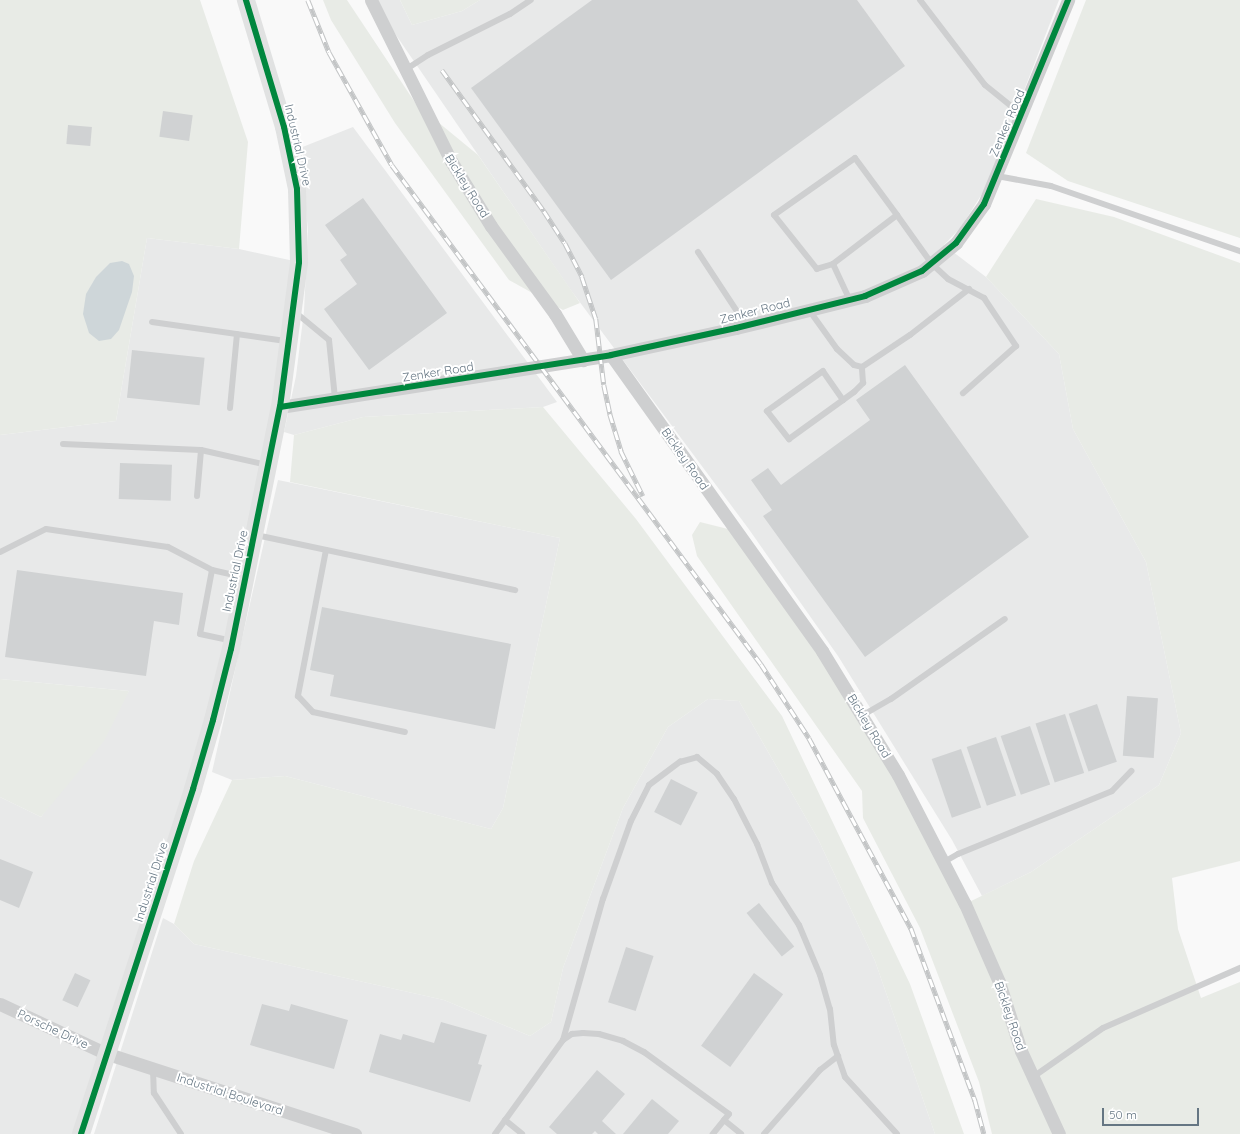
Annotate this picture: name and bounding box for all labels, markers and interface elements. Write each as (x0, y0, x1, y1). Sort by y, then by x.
street label: Zenker Road (986, 87, 1028, 159)
street label: Industrial Drive (282, 103, 314, 187)
street label: Bickley Road (442, 152, 492, 220)
street label: Zenker Road (718, 295, 792, 327)
street label: Zenker Road (401, 359, 475, 385)
street label: Bickley Road (658, 425, 712, 493)
street label: Industrial Drive (219, 529, 251, 613)
street label: Bickley Road (844, 691, 894, 761)
street label: Industrial Drive (131, 840, 171, 924)
street label: Bickley Road (991, 980, 1029, 1052)
street label: Porsche Drive (15, 1006, 91, 1052)
street label: Industrial Boulevard (175, 1070, 285, 1118)
scale bar (1104, 1100, 1201, 1126)
text: 50 m (1109, 1107, 1137, 1122)

